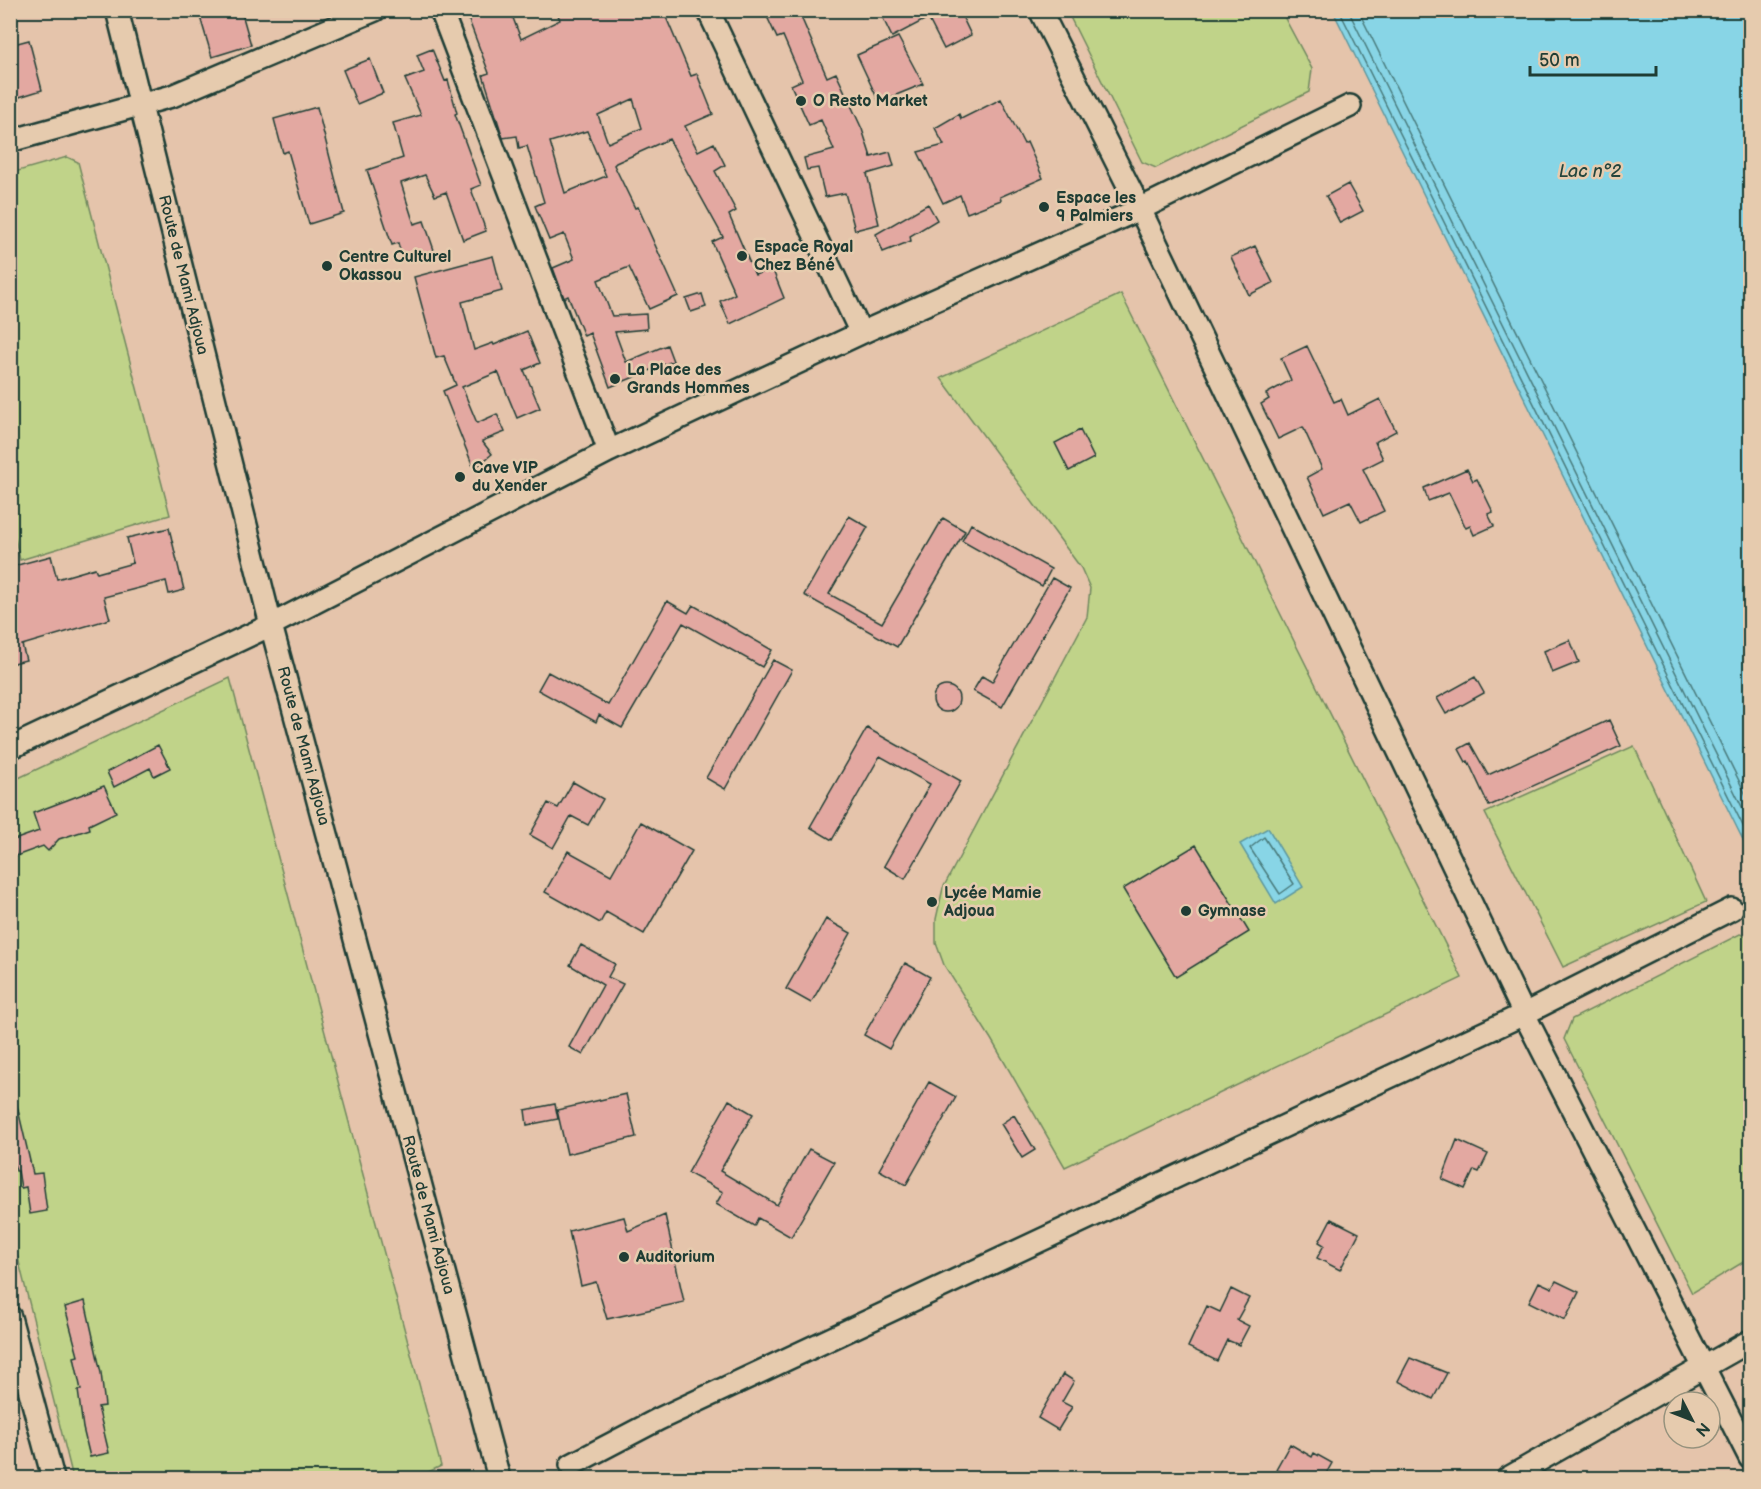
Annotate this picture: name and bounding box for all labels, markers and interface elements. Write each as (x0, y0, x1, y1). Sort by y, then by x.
scale bar (1530, 39, 1656, 77)
text: 50 m (1539, 50, 1580, 71)
place label: O Resto Market (813, 92, 928, 111)
marker: O Resto Market (794, 94, 808, 108)
water label: Lac n°2 (1559, 161, 1622, 182)
place label: Espace les 9 Palmiers (1056, 189, 1136, 226)
street label: Route de Mami Adjoua (154, 193, 212, 357)
marker: Espace les 9 Palmiers (1037, 200, 1051, 214)
place label: Espace Royal Chez Béné (754, 238, 853, 275)
place label: Centre Culturel Okassou (339, 248, 451, 285)
marker: Espace Royal Chez Béné (735, 249, 749, 263)
marker: Centre Culturel Okassou (320, 259, 334, 273)
place label: La Place des Grands Hommes (627, 361, 750, 398)
marker: La Place des Grands Hommes (608, 372, 622, 386)
place label: Cave VIP du Xender (472, 459, 548, 496)
marker: Cave VIP du Xender (453, 470, 467, 484)
street label: Route de Mami Adjoua (273, 664, 333, 828)
place label: Lycée Mamie Adjoua (943, 884, 1041, 921)
marker: Lycée Mamie Adjoua (925, 895, 939, 909)
place label: Gymnase (1198, 902, 1266, 921)
marker: Gymnase (1179, 904, 1193, 918)
street label: Route de Mami Adjoua (398, 1133, 458, 1297)
place label: Auditorium (635, 1248, 715, 1267)
marker: Auditorium (617, 1250, 631, 1264)
north arrow (1662, 1390, 1722, 1450)
text: N (1691, 1418, 1713, 1440)

